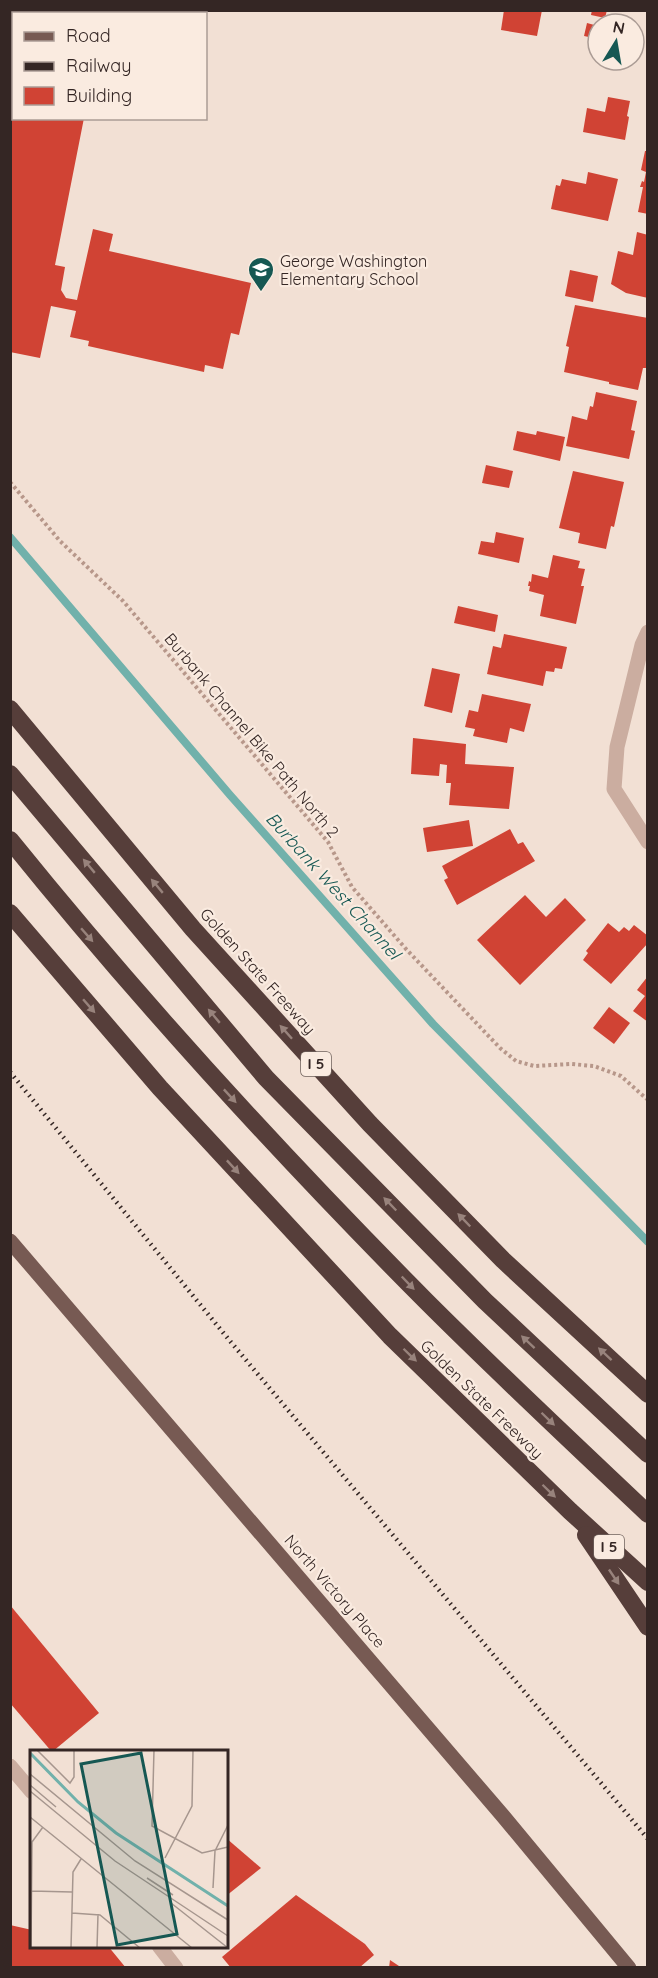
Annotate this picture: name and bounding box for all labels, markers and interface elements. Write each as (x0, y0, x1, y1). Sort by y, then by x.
legend (12, 12, 207, 120)
north arrow (586, 12, 646, 72)
text: N (611, 16, 627, 38)
text: Road (66, 24, 111, 47)
text: Railway (66, 54, 132, 77)
text: Building (66, 84, 132, 107)
place label: George Washington Elementary School (280, 251, 427, 289)
school or university icon: George Washington Elementary School (246, 255, 276, 293)
street label: Burbank Channel Bike Path North 2 (161, 629, 344, 841)
water label: Burbank West Channel (261, 807, 407, 965)
one-way arrow (83, 859, 96, 874)
one-way arrow (151, 878, 164, 894)
street label: Golden State Freeway (196, 904, 320, 1038)
one-way arrow (80, 927, 93, 942)
one-way arrow (82, 998, 95, 1013)
one-way arrow (208, 1008, 221, 1024)
one-way arrow (280, 1026, 294, 1040)
road number: I 5 (301, 1052, 331, 1076)
one-way arrow (223, 1089, 237, 1104)
one-way arrow (226, 1159, 239, 1174)
one-way arrow (383, 1197, 397, 1212)
one-way arrow (457, 1212, 471, 1227)
one-way arrow (401, 1276, 415, 1290)
street label: Golden State Freeway (416, 1335, 548, 1463)
one-way arrow (521, 1335, 536, 1349)
one-way arrow (402, 1348, 417, 1362)
one-way arrow (598, 1348, 612, 1362)
one-way arrow (541, 1412, 556, 1426)
one-way arrow (542, 1484, 557, 1498)
street label: North Victory Place (280, 1530, 390, 1652)
road number: I 5 (594, 1535, 624, 1559)
one-way arrow (608, 1569, 619, 1585)
inset map (30, 1750, 228, 1948)

